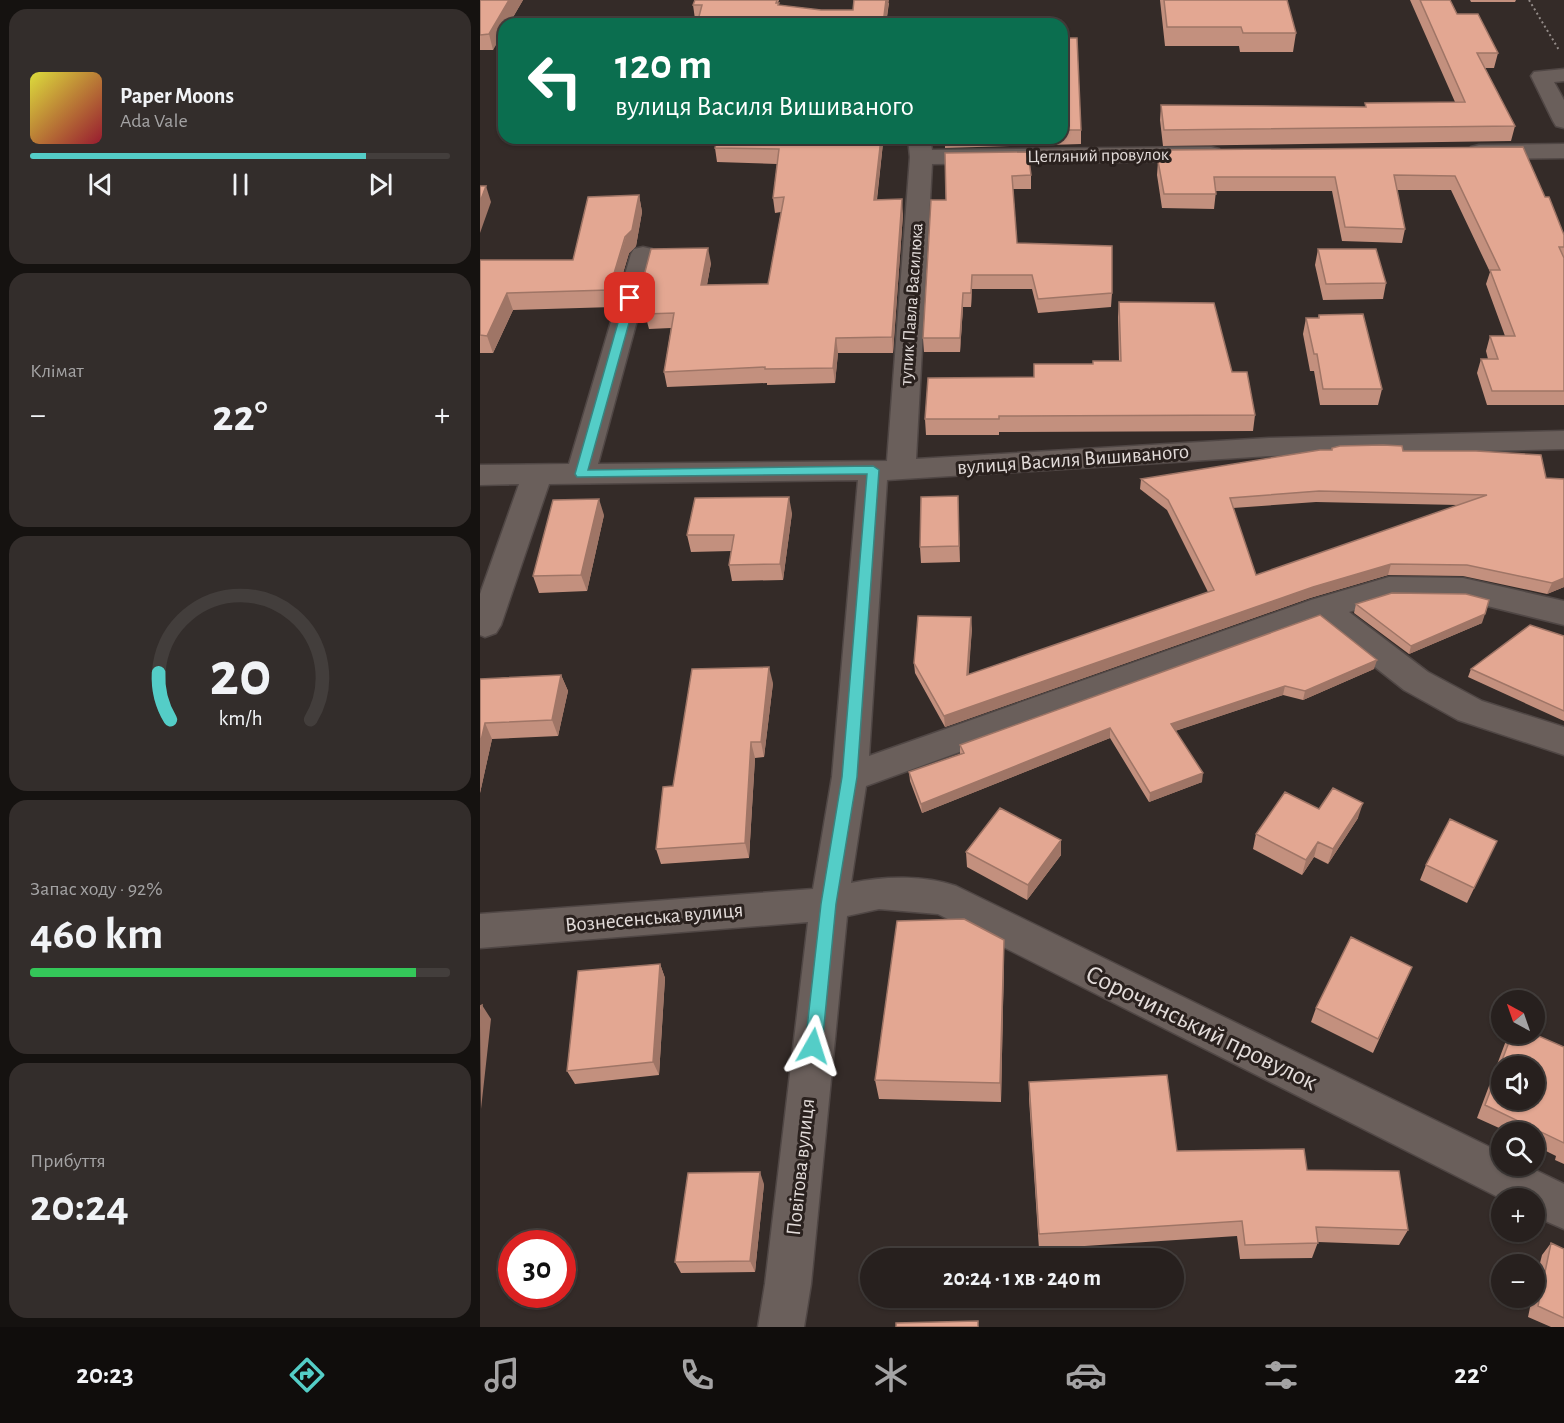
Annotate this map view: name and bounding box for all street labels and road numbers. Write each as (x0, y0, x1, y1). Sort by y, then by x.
street label: Цегляний провулок (1027, 146, 1170, 166)
street label: тупик Павла Василюка (897, 222, 927, 387)
street label: вулиця Василя Вишиваного (956, 441, 1190, 478)
street label: Вознесенська вулиця (564, 899, 744, 936)
street label: Сорочинський провулок (1082, 960, 1322, 1095)
street label: Повітова вулиця (783, 1098, 818, 1237)

